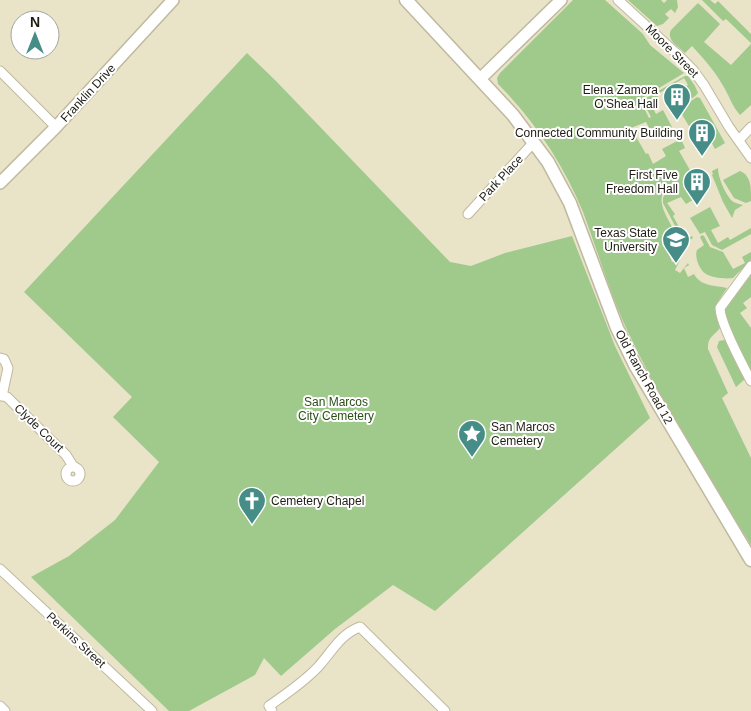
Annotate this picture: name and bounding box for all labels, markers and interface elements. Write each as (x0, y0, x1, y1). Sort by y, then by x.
north arrow (10, 10, 60, 60)
text: N (30, 14, 40, 30)
street label: Moore Street (643, 22, 702, 81)
street label: Franklin Drive (58, 61, 119, 125)
building icon: Elena Zamora O'Shea Hall (662, 82, 692, 121)
place label: Elena Zamora O'Shea Hall (583, 83, 658, 111)
building icon: Connected Community Building (687, 118, 717, 157)
place label: Connected Community Building (515, 126, 683, 140)
street label: Park Place (476, 152, 526, 204)
building icon: First Five Freedom Hall (682, 167, 712, 206)
place label: First Five Freedom Hall (606, 168, 678, 196)
school or university icon: Texas State University (661, 225, 691, 264)
place label: Texas State University (594, 226, 657, 254)
street label: Old Ranch Road 12 (612, 328, 676, 427)
park label: San Marcos City Cemetery (298, 395, 374, 423)
street label: Clyde Court (11, 401, 67, 456)
place icon: San Marcos Cemetery (457, 419, 487, 458)
place label: San Marcos Cemetery (491, 420, 555, 448)
church icon: Cemetery Chapel (237, 486, 267, 525)
place label: Cemetery Chapel (271, 494, 364, 508)
street label: Perkins Street (44, 609, 109, 671)

